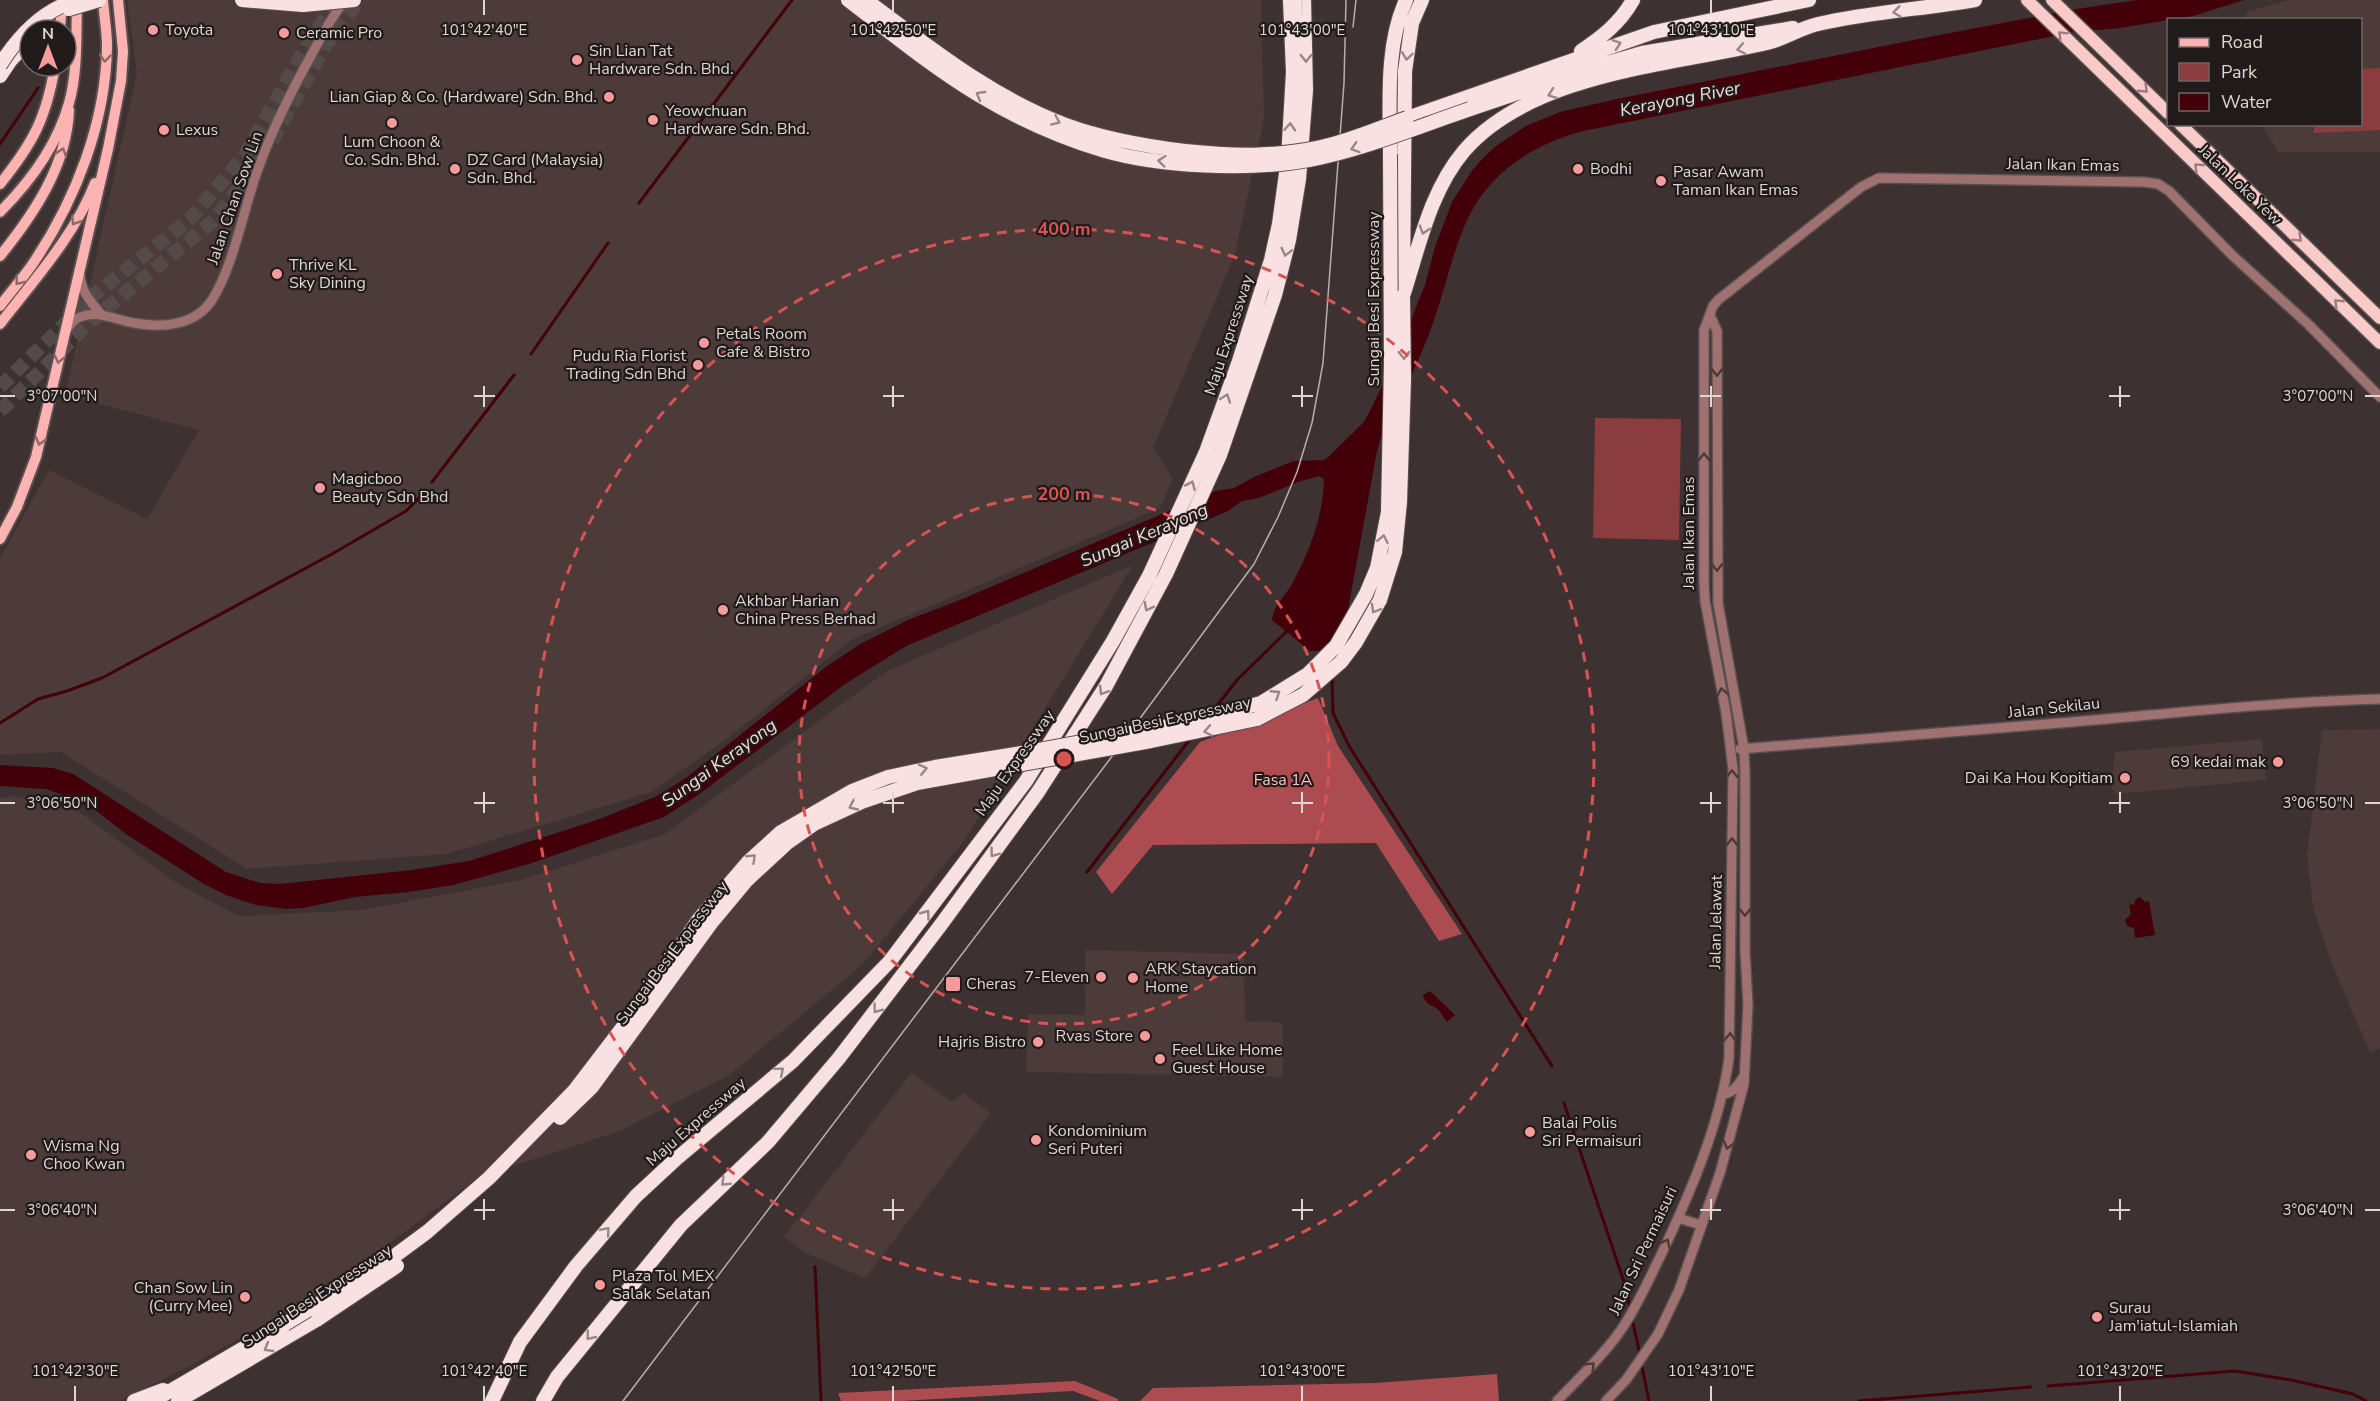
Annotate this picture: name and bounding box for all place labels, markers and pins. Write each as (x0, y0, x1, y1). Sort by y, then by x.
place label: Toyota (165, 19, 213, 41)
place label: Ceramic Pro (296, 22, 382, 44)
marker: Toyota (146, 23, 160, 37)
marker: Ceramic Pro (277, 26, 291, 40)
place label: Sin Lian Tat Hardware Sdn. Bhd. (589, 40, 734, 80)
marker: Sin Lian Tat Hardware Sdn. Bhd. (570, 53, 584, 67)
place label: Lian Giap & Co. (Hardware) Sdn. Bhd. (329, 86, 597, 108)
marker: Lian Giap & Co. (Hardware) Sdn. Bhd. (602, 90, 616, 104)
place label: Yeowchuan Hardware Sdn. Bhd. (664, 100, 810, 140)
marker: Yeowchuan Hardware Sdn. Bhd. (646, 113, 660, 127)
marker: Lum Choon & Co. Sdn. Bhd. (385, 116, 399, 130)
place label: Lexus (176, 119, 218, 141)
marker: Lexus (157, 123, 171, 137)
place label: Lum Choon & Co. Sdn. Bhd. (343, 131, 441, 171)
place label: DZ Card (Malaysia) Sdn. Bhd. (467, 149, 604, 189)
place label: Bodhi (1590, 158, 1632, 180)
place label: Pasar Awam Taman Ikan Emas (1673, 161, 1798, 201)
marker: DZ Card (Malaysia) Sdn. Bhd. (448, 162, 462, 176)
marker: Bodhi (1571, 162, 1585, 176)
marker: Pasar Awam Taman Ikan Emas (1654, 174, 1668, 188)
place label: Thrive KL Sky Dining (289, 254, 366, 294)
marker: Thrive KL Sky Dining (270, 267, 284, 281)
place label: Petals Room Cafe & Bistro (716, 323, 810, 363)
marker: Petals Room Cafe & Bistro (697, 336, 711, 350)
place label: Pudu Ria Florist Trading Sdn Bhd (566, 345, 686, 385)
marker: Pudu Ria Florist Trading Sdn Bhd (691, 358, 705, 372)
place label: Magicboo Beauty Sdn Bhd (332, 468, 448, 508)
marker: Magicboo Beauty Sdn Bhd (313, 481, 327, 495)
place label: Akhbar Harian China Press Berhad (735, 590, 876, 630)
marker: Akhbar Harian China Press Berhad (716, 603, 730, 617)
centre of rings (1054, 749, 1074, 769)
place label: 69 kedai mak (2171, 751, 2267, 773)
marker: 69 kedai mak (2271, 755, 2285, 769)
place label: Dai Ka Hou Kopitiam (1965, 767, 2113, 789)
marker: Dai Ka Hou Kopitiam (2118, 771, 2132, 785)
place label: ARK Staycation Home (1145, 958, 1257, 998)
place label: 7-Eleven (1025, 966, 1089, 988)
marker: 7-Eleven (1094, 970, 1108, 984)
marker: ARK Staycation Home (1126, 971, 1140, 985)
place label: Cheras (966, 973, 1016, 995)
marker: Cheras (944, 975, 962, 993)
place label: Rvas Store (1056, 1025, 1133, 1047)
marker: Rvas Store (1138, 1029, 1152, 1043)
place label: Hajris Bistro (938, 1031, 1026, 1053)
marker: Hajris Bistro (1031, 1035, 1045, 1049)
place label: Feel Like Home Guest House (1172, 1039, 1282, 1079)
marker: Feel Like Home Guest House (1153, 1052, 1167, 1066)
place label: Balai Polis Sri Permaisuri (1542, 1112, 1641, 1152)
place label: Kondominium Seri Puteri (1048, 1120, 1147, 1160)
marker: Balai Polis Sri Permaisuri (1523, 1125, 1537, 1139)
marker: Kondominium Seri Puteri (1029, 1133, 1043, 1147)
place label: Wisma Ng Choo Kwan (43, 1135, 125, 1175)
marker: Wisma Ng Choo Kwan (24, 1148, 38, 1162)
place label: Plaza Tol MEX Salak Selatan (612, 1265, 715, 1305)
place label: Chan Sow Lin (Curry Mee) (134, 1277, 233, 1317)
marker: Plaza Tol MEX Salak Selatan (593, 1278, 607, 1292)
marker: Chan Sow Lin (Curry Mee) (238, 1290, 252, 1304)
place label: Surau Jam'iatul-Islamiah (2108, 1297, 2238, 1337)
marker: Surau Jam'iatul-Islamiah (2090, 1310, 2104, 1324)

